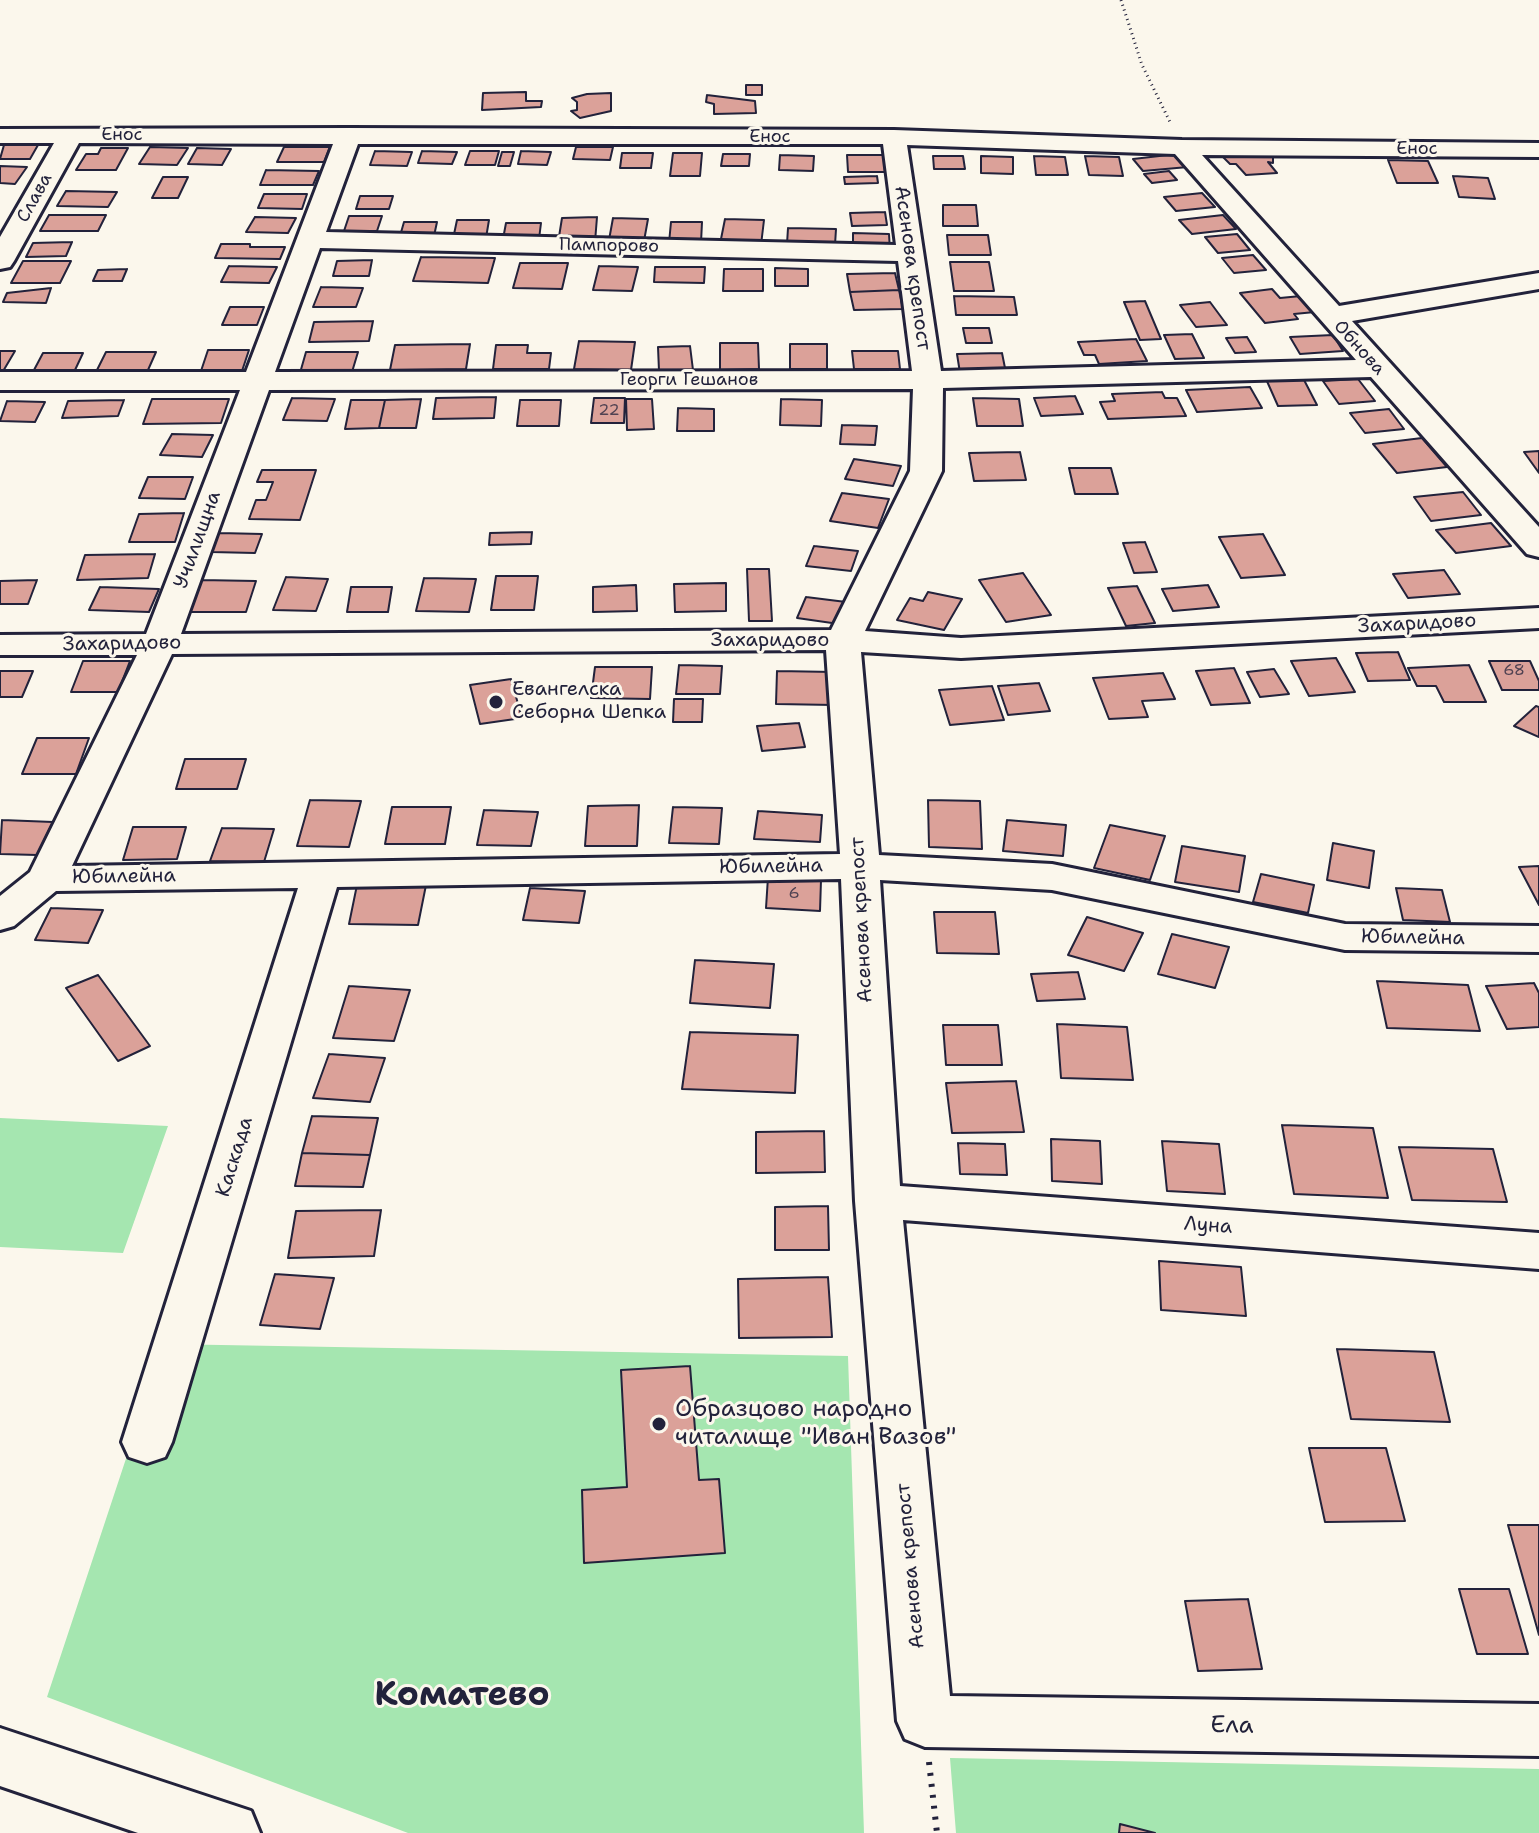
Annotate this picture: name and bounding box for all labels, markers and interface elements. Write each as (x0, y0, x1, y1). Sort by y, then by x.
street label: Енос (101, 124, 143, 146)
street label: Енос (749, 126, 791, 148)
street label: Енос (1396, 138, 1438, 160)
street label: Слава (13, 170, 57, 226)
street label: Асенова крепост (889, 184, 935, 352)
street label: Пампорово (559, 234, 659, 258)
street label: Обнова (1329, 316, 1389, 380)
street label: Георги Гешанов (620, 369, 758, 391)
house number: 22 (598, 401, 620, 421)
street label: Училищна (169, 488, 227, 592)
street label: Захаридово (1357, 609, 1477, 639)
street label: Захаридово (711, 629, 829, 653)
street label: Захаридово (62, 631, 182, 657)
house number: 68 (1503, 661, 1525, 681)
place label: Евангелска Себорна Шепка (512, 678, 666, 725)
marker: Евангелска Себорна Шепка (487, 693, 505, 711)
street label: Асенова крепост (846, 837, 878, 1003)
street label: Юбилейна (719, 854, 823, 880)
street label: Юбилейна (72, 864, 176, 890)
house number: 6 (788, 884, 800, 904)
street label: Юбилейна (1361, 925, 1465, 951)
street label: Каскада (211, 1114, 259, 1200)
street label: Луна (1183, 1212, 1233, 1240)
place label: Образцово народно читалище "Иван Вазов" (675, 1396, 956, 1452)
marker: Образцово народно читалище "Иван Вазов" (650, 1415, 668, 1433)
street label: Асенова крепост (892, 1482, 930, 1650)
district label: Коматево (374, 1676, 550, 1716)
street label: Ела (1210, 1711, 1254, 1741)

